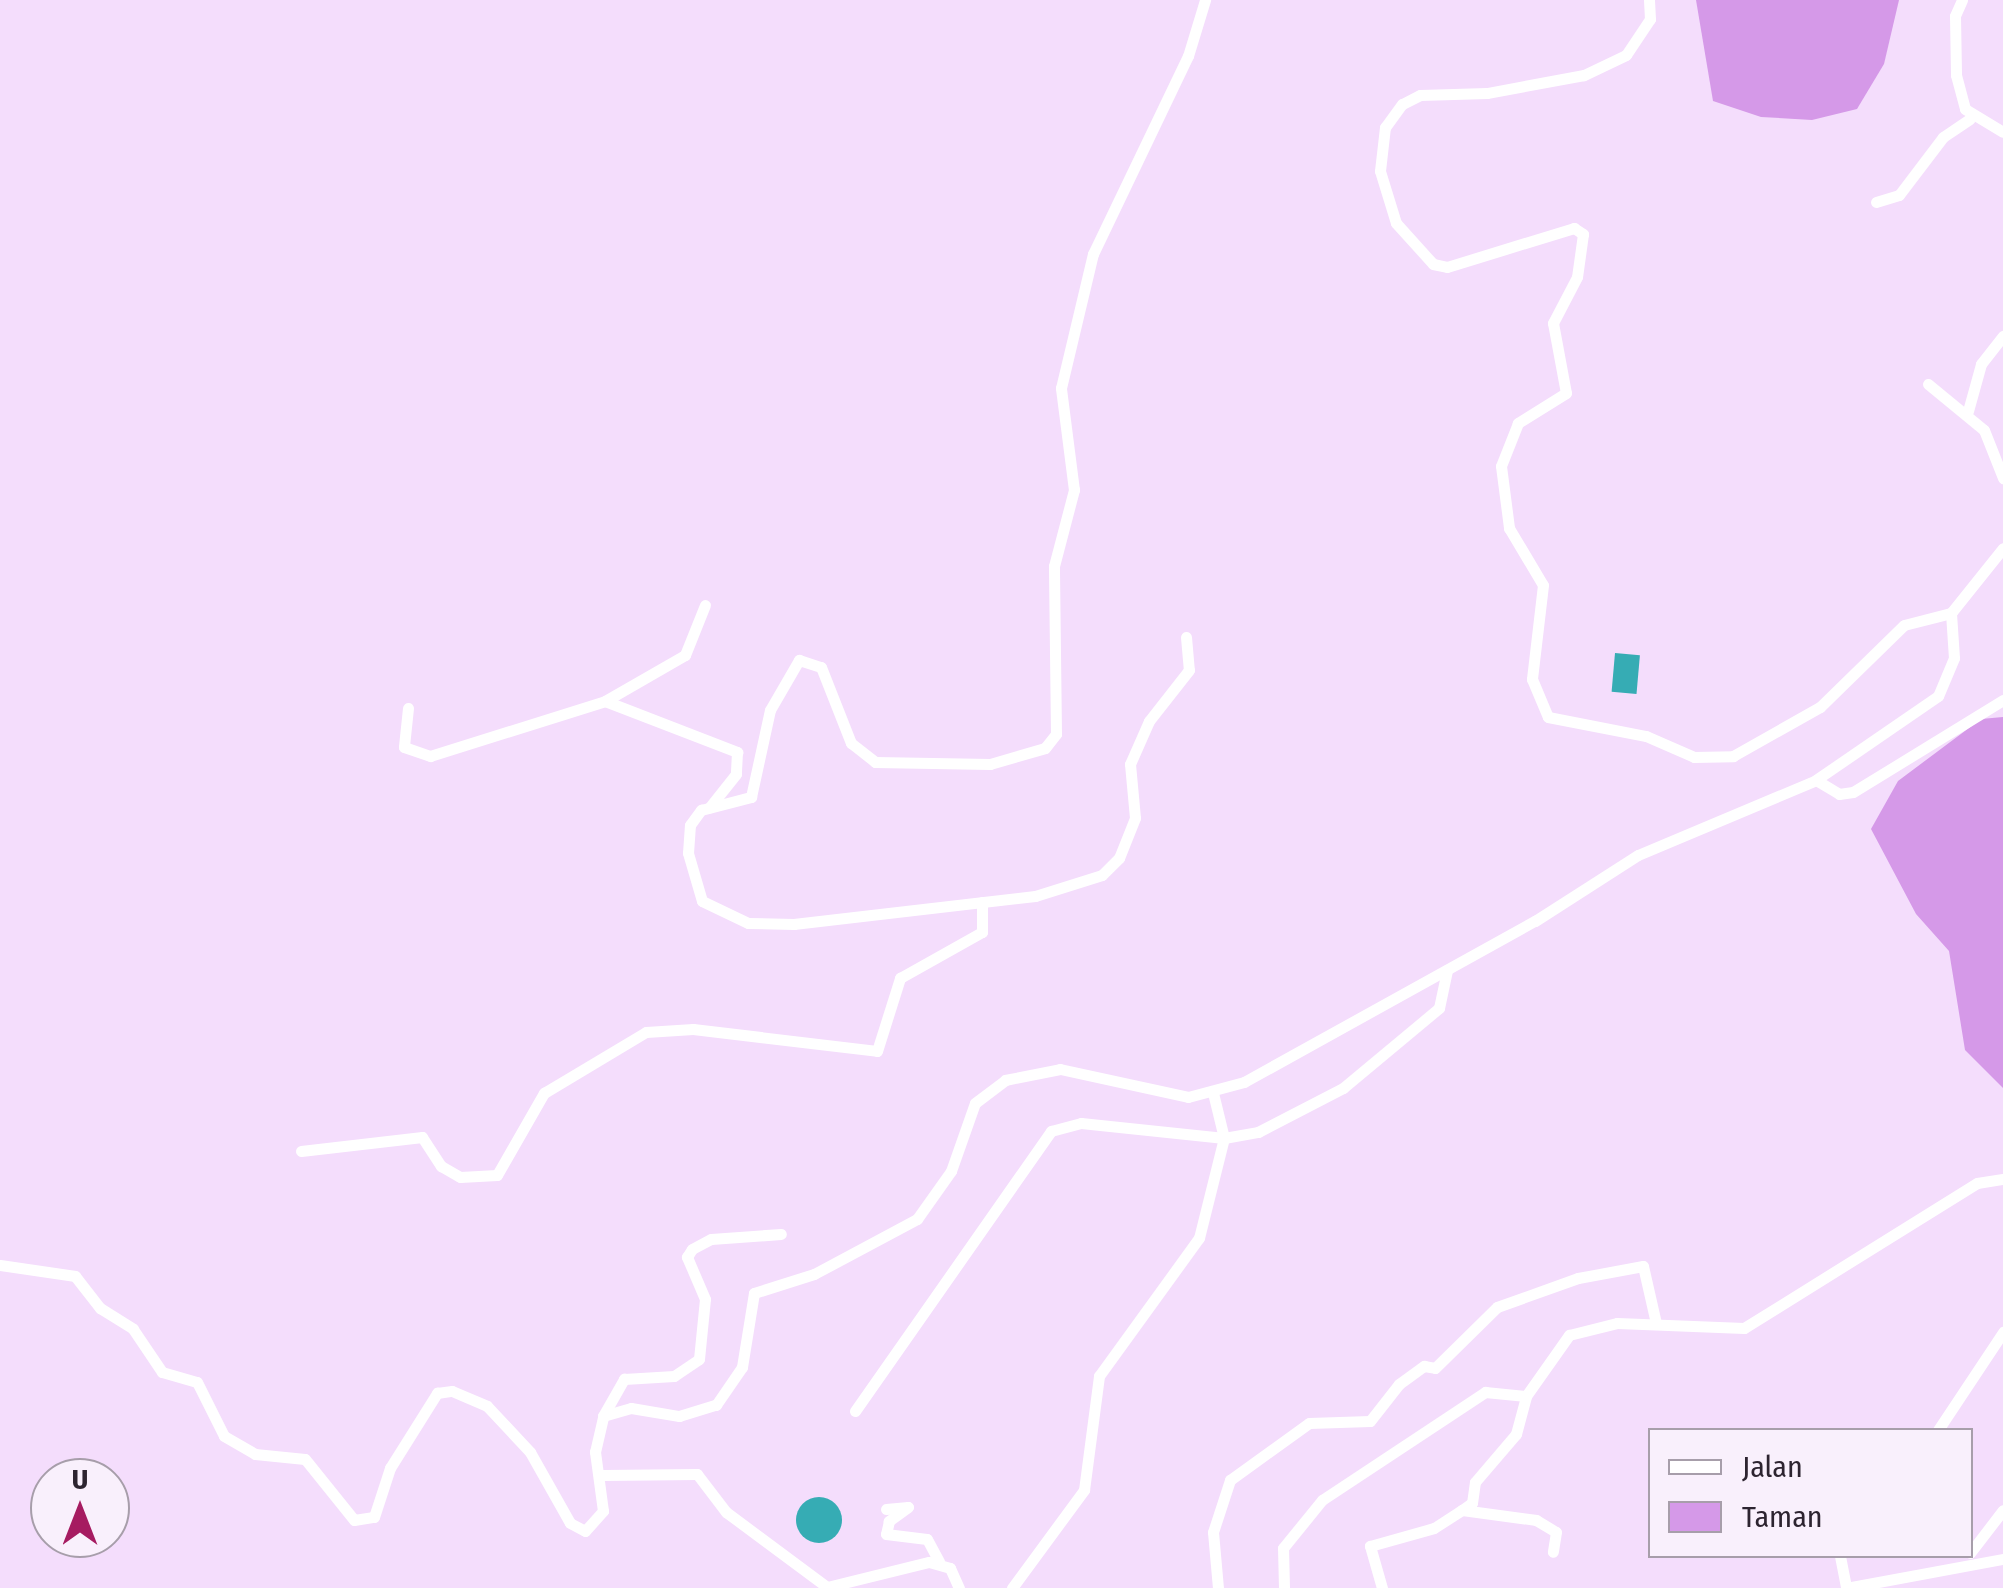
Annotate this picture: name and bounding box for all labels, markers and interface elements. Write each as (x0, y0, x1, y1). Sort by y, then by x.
legend (1648, 1428, 1973, 1558)
text: Jalan (1742, 1449, 1803, 1485)
north arrow (30, 1458, 130, 1558)
text: U (72, 1463, 88, 1496)
text: Taman (1742, 1499, 1823, 1535)

